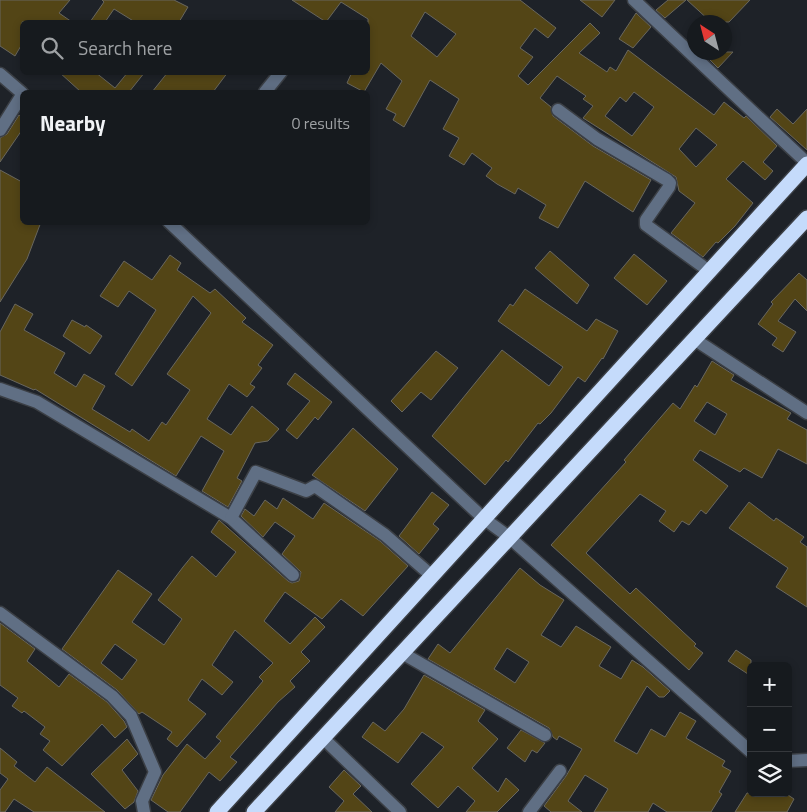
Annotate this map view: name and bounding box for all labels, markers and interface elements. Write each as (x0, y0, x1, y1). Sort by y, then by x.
north arrow (687, 15, 732, 60)
search box (20, 20, 370, 75)
text: Search here (78, 33, 172, 62)
icon: search (38, 34, 66, 62)
text: Nearby (40, 107, 105, 139)
text: 0 results (291, 111, 350, 135)
map controls (747, 662, 792, 797)
button: + (747, 662, 792, 707)
button: − (747, 707, 792, 752)
button: layers (747, 752, 792, 797)

